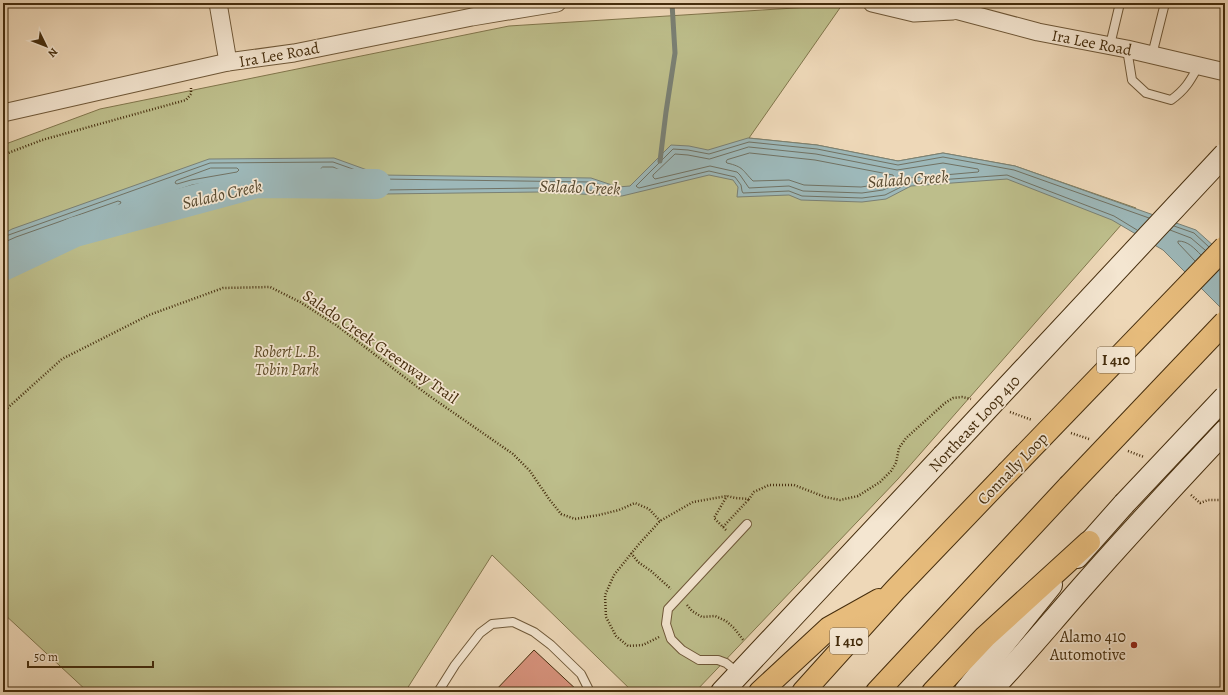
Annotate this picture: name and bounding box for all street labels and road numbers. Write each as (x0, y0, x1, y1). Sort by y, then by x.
street label: Ira Lee Road (1050, 24, 1134, 62)
street label: Ira Lee Road (237, 37, 321, 73)
street label: Salado Creek Greenway Trail (298, 285, 463, 409)
road number: I 410 (1097, 347, 1135, 373)
street label: Northeast Loop 410 (924, 370, 1026, 477)
street label: Connally Loop (972, 428, 1053, 510)
road number: I 410 (830, 628, 868, 654)

